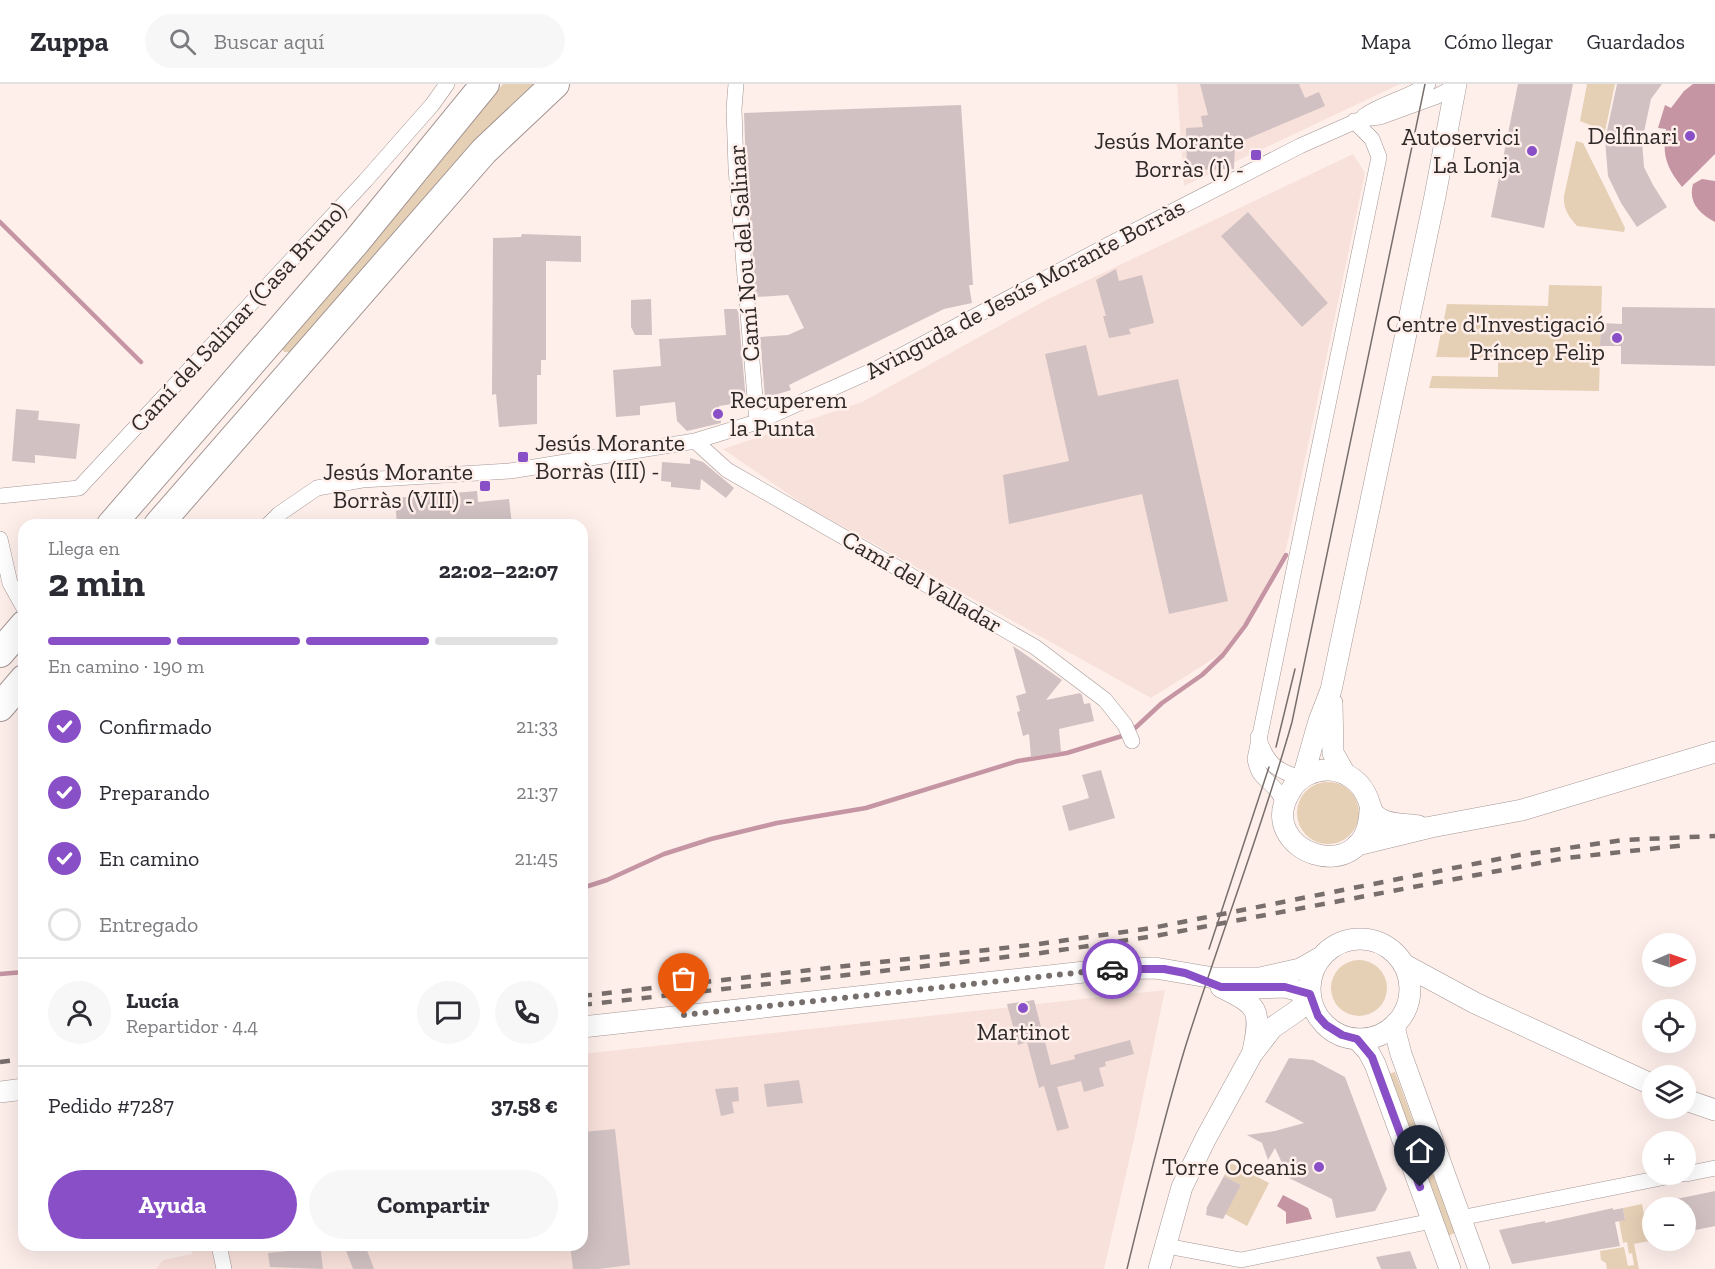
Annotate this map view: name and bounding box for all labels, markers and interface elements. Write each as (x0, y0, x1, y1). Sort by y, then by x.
search box (145, 14, 565, 68)
text: Zuppa (30, 25, 109, 58)
icon: search (166, 25, 199, 58)
text: Buscar aquí (214, 28, 324, 55)
text: Mapa (1361, 29, 1411, 54)
text: Cómo llegar (1444, 29, 1554, 54)
text: Guardados (1587, 29, 1685, 54)
place label: Delfinari (1588, 121, 1678, 150)
place label: Autoservici La Lonja (1402, 122, 1520, 179)
place label: Jesús Morante Borràs (I) - (1094, 126, 1244, 183)
marker: Delfinari (1683, 129, 1697, 143)
street label: Camí Nou del Salinar (721, 143, 766, 363)
marker: Autoservici La Lonja (1525, 144, 1539, 158)
marker: Jesús Morante Borràs (I) - (1249, 148, 1263, 162)
street label: Avinguda de Jesús Morante Borràs (860, 192, 1190, 385)
street label: Camí del Salinar (Casa Bruno) (123, 196, 352, 438)
place label: Centre d'Investigació Príncep Felip (1386, 309, 1605, 366)
marker: Centre d'Investigació Príncep Felip (1610, 331, 1624, 345)
place label: Recuperem la Punta (730, 385, 847, 442)
marker: Recuperem la Punta (711, 407, 725, 421)
place label: Jesús Morante Borràs (III) - (535, 428, 685, 485)
marker: Jesús Morante Borràs (III) - (516, 450, 530, 464)
place label: Jesús Morante Borràs (VIII) - (323, 457, 473, 514)
marker: Jesús Morante Borràs (VIII) - (478, 479, 492, 493)
street label: Camí del Valladar (837, 524, 1008, 639)
text: Llega en (48, 536, 120, 560)
text: 22:02–22:07 (439, 557, 558, 584)
text: 2 min (48, 559, 145, 606)
text: En camino · 190 m (48, 654, 204, 678)
icon: check (48, 710, 81, 743)
text: Confirmado (99, 713, 212, 740)
text: 21:33 (516, 714, 558, 738)
icon: check (48, 776, 81, 809)
text: Preparando (99, 779, 210, 806)
text: 21:37 (516, 780, 558, 804)
icon: check (48, 842, 81, 875)
text: En camino (99, 845, 199, 872)
text: 21:45 (515, 846, 558, 870)
text: Entregado (99, 911, 198, 938)
north arrow (1642, 933, 1696, 987)
map controls (1642, 933, 1696, 1251)
courier (1082, 939, 1142, 999)
pin (658, 953, 709, 1015)
icon: car (1096, 953, 1129, 986)
icon: bag (667, 962, 700, 995)
button: person (48, 981, 111, 1044)
button: chat (417, 981, 480, 1044)
button: phone (495, 981, 558, 1044)
text: Lucía (126, 987, 179, 1014)
button: locate (1642, 999, 1696, 1053)
marker: Martinot (1016, 1001, 1030, 1015)
text: Repartidor · 4.4 (126, 1014, 258, 1038)
place label: Martinot (976, 1017, 1070, 1046)
button: layers (1642, 1065, 1696, 1119)
text: Pedido #7287 (48, 1092, 174, 1119)
text: 37.58 € (491, 1092, 558, 1119)
pin (1394, 1125, 1445, 1187)
button: + (1642, 1131, 1696, 1185)
icon: home (1403, 1134, 1436, 1167)
place label: Torre Oceanis (1162, 1152, 1307, 1181)
marker: Torre Oceanis (1312, 1160, 1326, 1174)
button: Ayuda (48, 1170, 297, 1239)
button: Compartir (309, 1170, 558, 1239)
button: − (1642, 1197, 1696, 1251)

